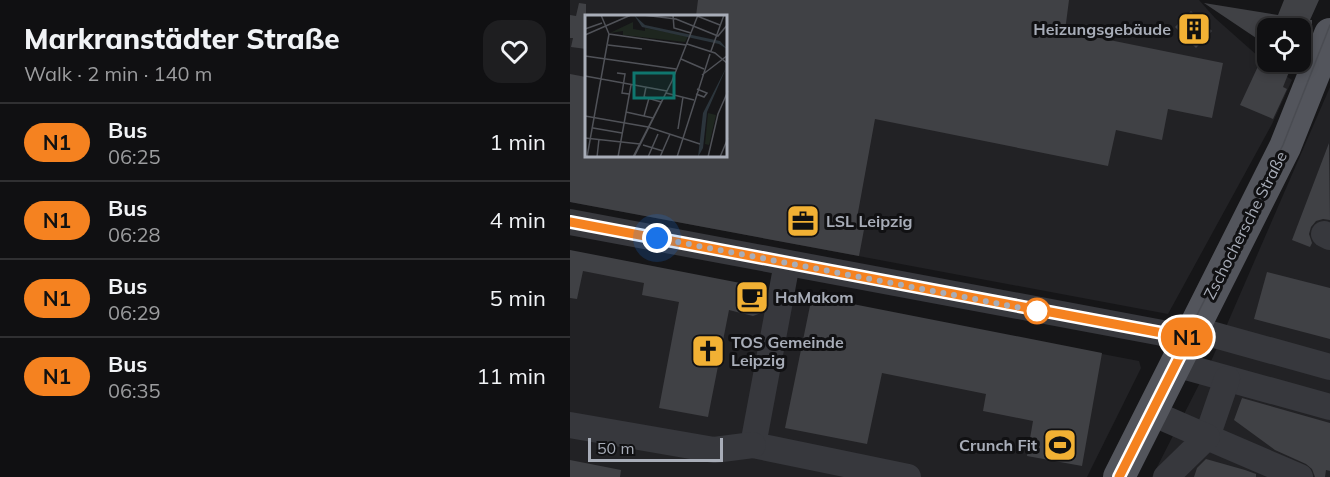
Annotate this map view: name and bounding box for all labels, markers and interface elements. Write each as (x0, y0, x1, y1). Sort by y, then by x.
building icon: Heizungsgebäude (1176, 11, 1212, 47)
inset map (585, 15, 728, 158)
map controls (1257, 18, 1311, 72)
button: locate (1257, 18, 1311, 72)
place label: Heizungsgebäude (1033, 19, 1171, 39)
button: heart (483, 20, 546, 83)
text: Markranstädter Straße (24, 21, 340, 56)
text: Walk · 2 min · 140 m (24, 61, 212, 86)
text: Bus (108, 116, 147, 144)
text: 1 min (490, 128, 546, 156)
text: N1 (43, 129, 71, 155)
text: 06:25 (108, 144, 161, 169)
street label: Zschochersche Straße (1199, 148, 1291, 302)
text: Bus (108, 194, 147, 222)
office icon: LSL Leipzig (785, 203, 821, 239)
text: 4 min (490, 206, 546, 234)
text: N1 (43, 207, 71, 233)
place label: LSL Leipzig (826, 211, 913, 231)
text: 06:28 (108, 222, 161, 247)
your location (642, 223, 672, 253)
text: Bus (108, 272, 147, 300)
cafe icon: HaMakom (734, 279, 770, 315)
text: 5 min (490, 284, 546, 312)
text: N1 (43, 285, 71, 311)
place label: HaMakom (775, 287, 854, 307)
unlabelled marker (1024, 298, 1050, 324)
text: 06:29 (108, 300, 161, 325)
line badge: N1 (1160, 318, 1214, 356)
text: N1 (1173, 324, 1201, 350)
place label: TOS Gemeinde Leipzig (731, 332, 844, 370)
church icon: TOS Gemeinde Leipzig (690, 333, 726, 369)
text: Bus (108, 350, 147, 378)
text: 11 min (476, 362, 546, 390)
text: N1 (43, 363, 71, 389)
text: 06:35 (108, 378, 161, 403)
sports icon: Crunch Fit (1042, 427, 1078, 463)
scale bar (588, 435, 723, 462)
place label: Crunch Fit (959, 435, 1037, 455)
text: 50 m (597, 438, 634, 458)

